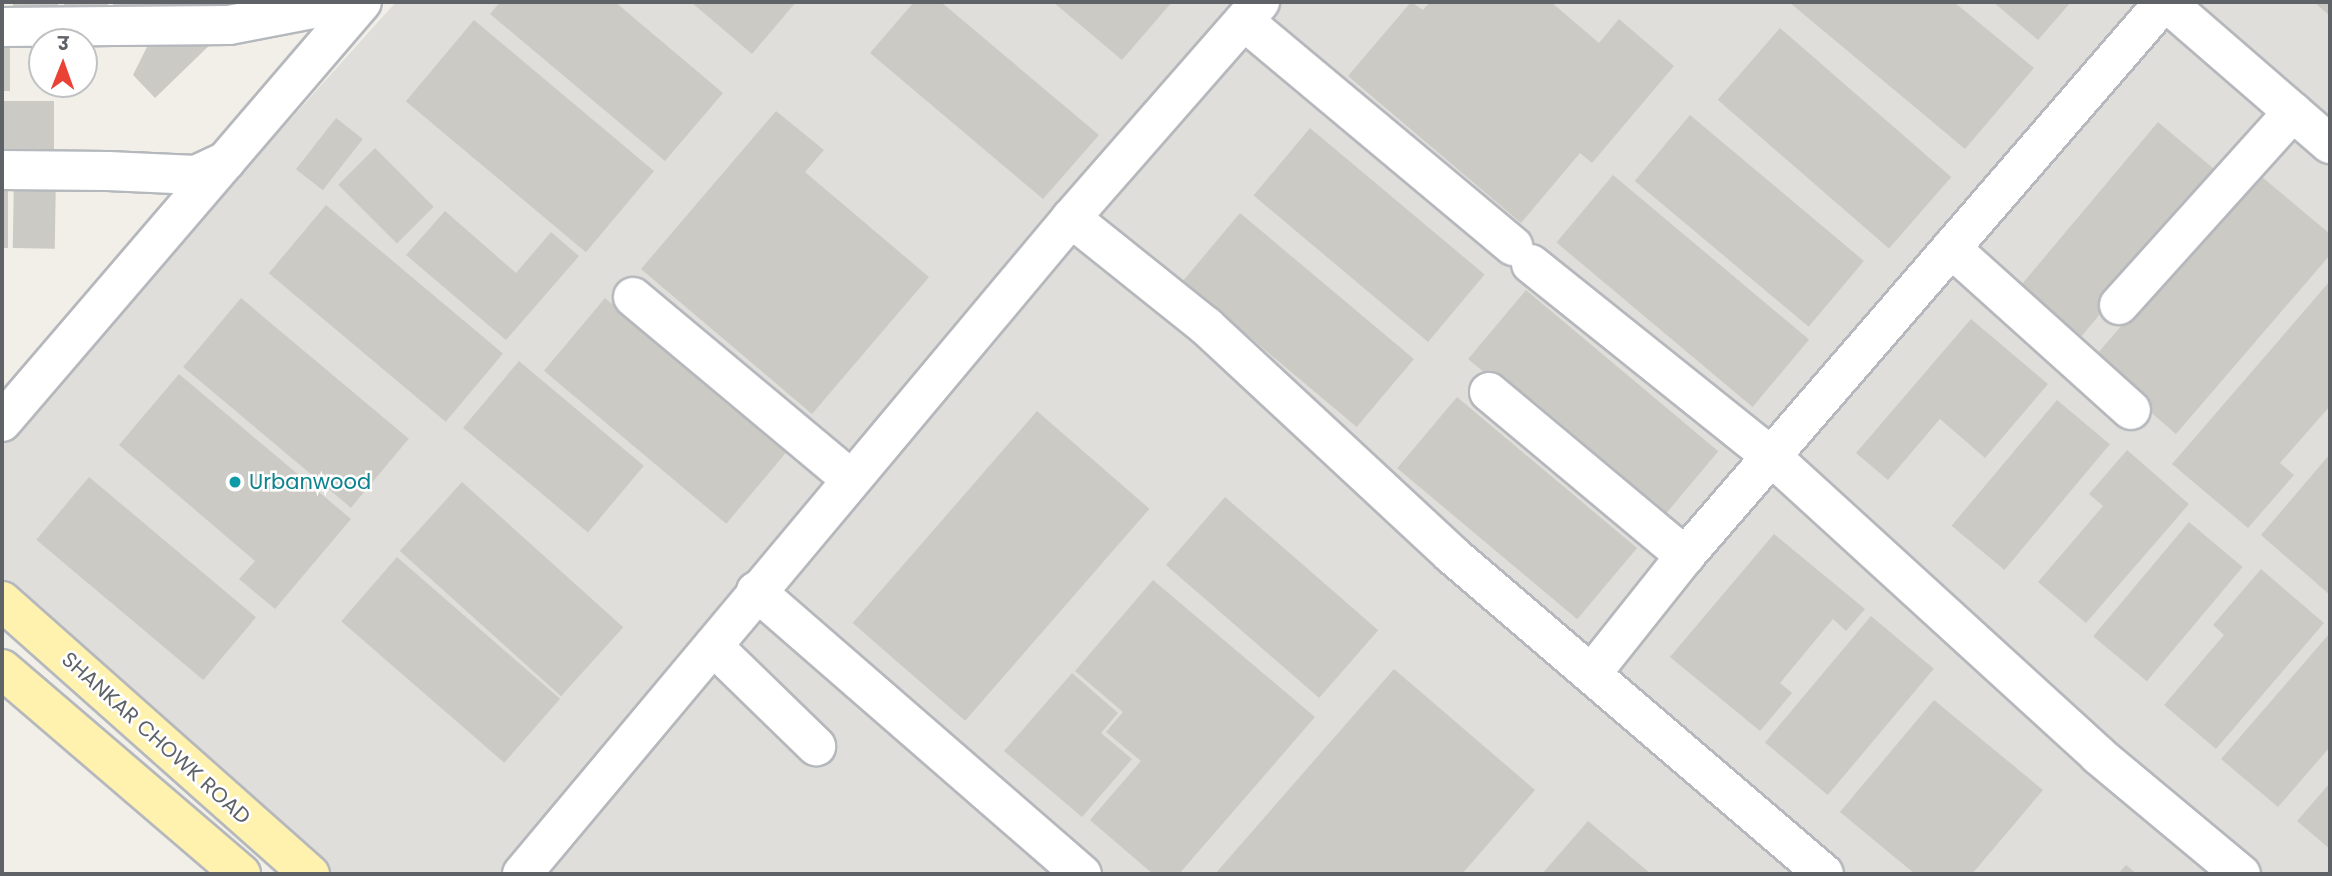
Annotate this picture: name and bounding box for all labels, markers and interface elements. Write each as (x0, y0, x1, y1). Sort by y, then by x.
north arrow (28, 28, 98, 98)
text: उ (58, 30, 69, 57)
place label: Urbanwood (249, 469, 371, 495)
marker: Urbanwood (227, 474, 243, 490)
street label: SHANKAR CHOWK ROAD (56, 647, 256, 829)

